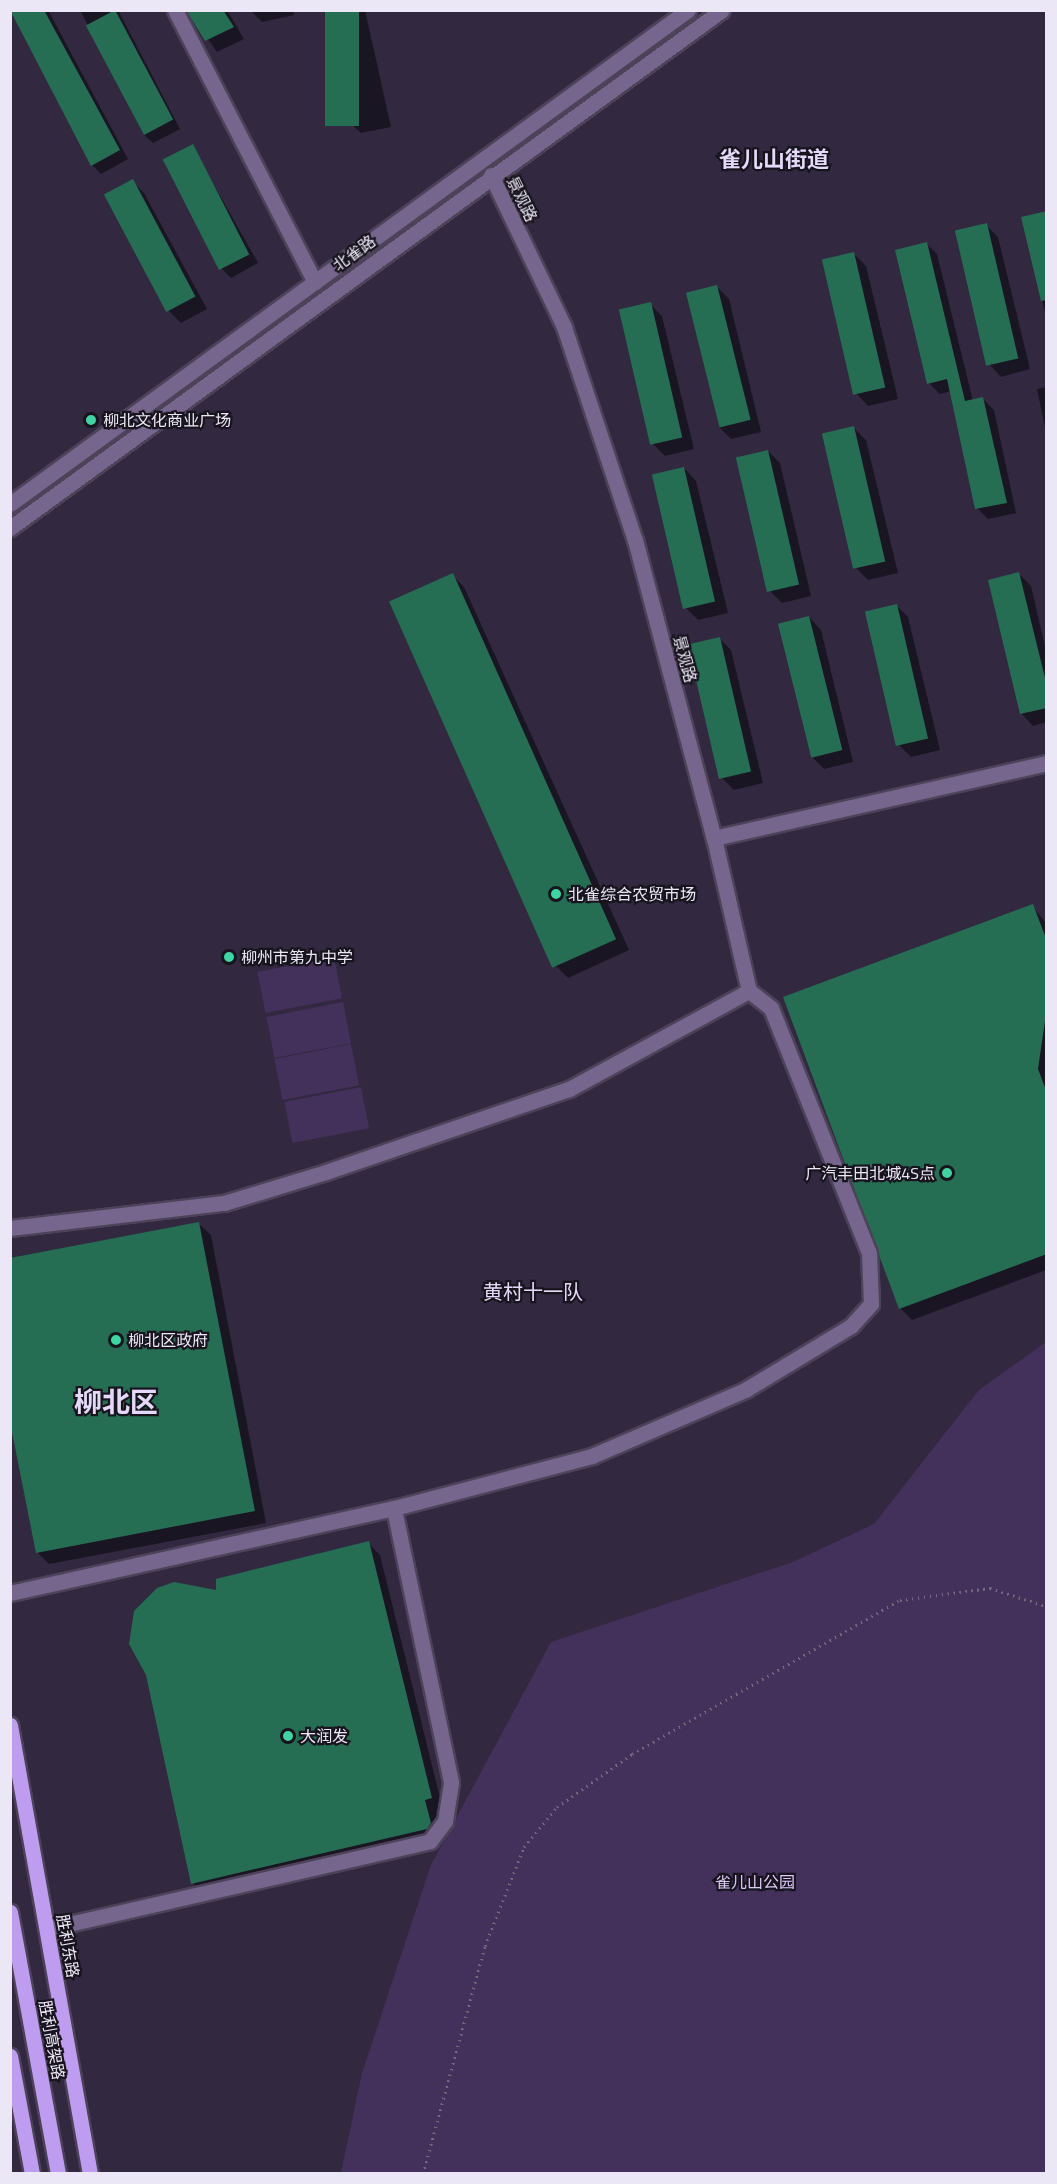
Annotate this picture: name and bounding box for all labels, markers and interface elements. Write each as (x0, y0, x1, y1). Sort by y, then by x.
district label: 雀儿山街道 (719, 147, 829, 173)
street label: 景观路 (503, 173, 541, 225)
street label: 北雀路 (329, 231, 379, 275)
place label: 柳北文化商业广场 (103, 410, 231, 430)
marker: 柳北文化商业广场 (84, 413, 98, 427)
street label: 景观路 (670, 633, 700, 685)
place label: 北雀综合农贸市场 (568, 884, 696, 904)
marker: 北雀综合农贸市场 (549, 887, 563, 901)
place label: 柳州市第九中学 (241, 947, 353, 967)
marker: 柳州市第九中学 (222, 950, 236, 964)
place label: 广汽丰田北城4S点 (805, 1163, 935, 1183)
marker: 广汽丰田北城4S点 (940, 1166, 954, 1180)
district label: 黄村十一队 (483, 1279, 583, 1303)
place label: 柳北区政府 (128, 1330, 208, 1350)
marker: 柳北区政府 (109, 1333, 123, 1347)
district label: 柳北区 (74, 1385, 158, 1419)
place label: 大润发 (300, 1726, 348, 1746)
marker: 大润发 (281, 1729, 295, 1743)
park label: 雀儿山公园 (715, 1872, 795, 1892)
street label: 胜利东路 (53, 1913, 83, 1979)
street label: 胜利高架路 (36, 1999, 68, 2081)

